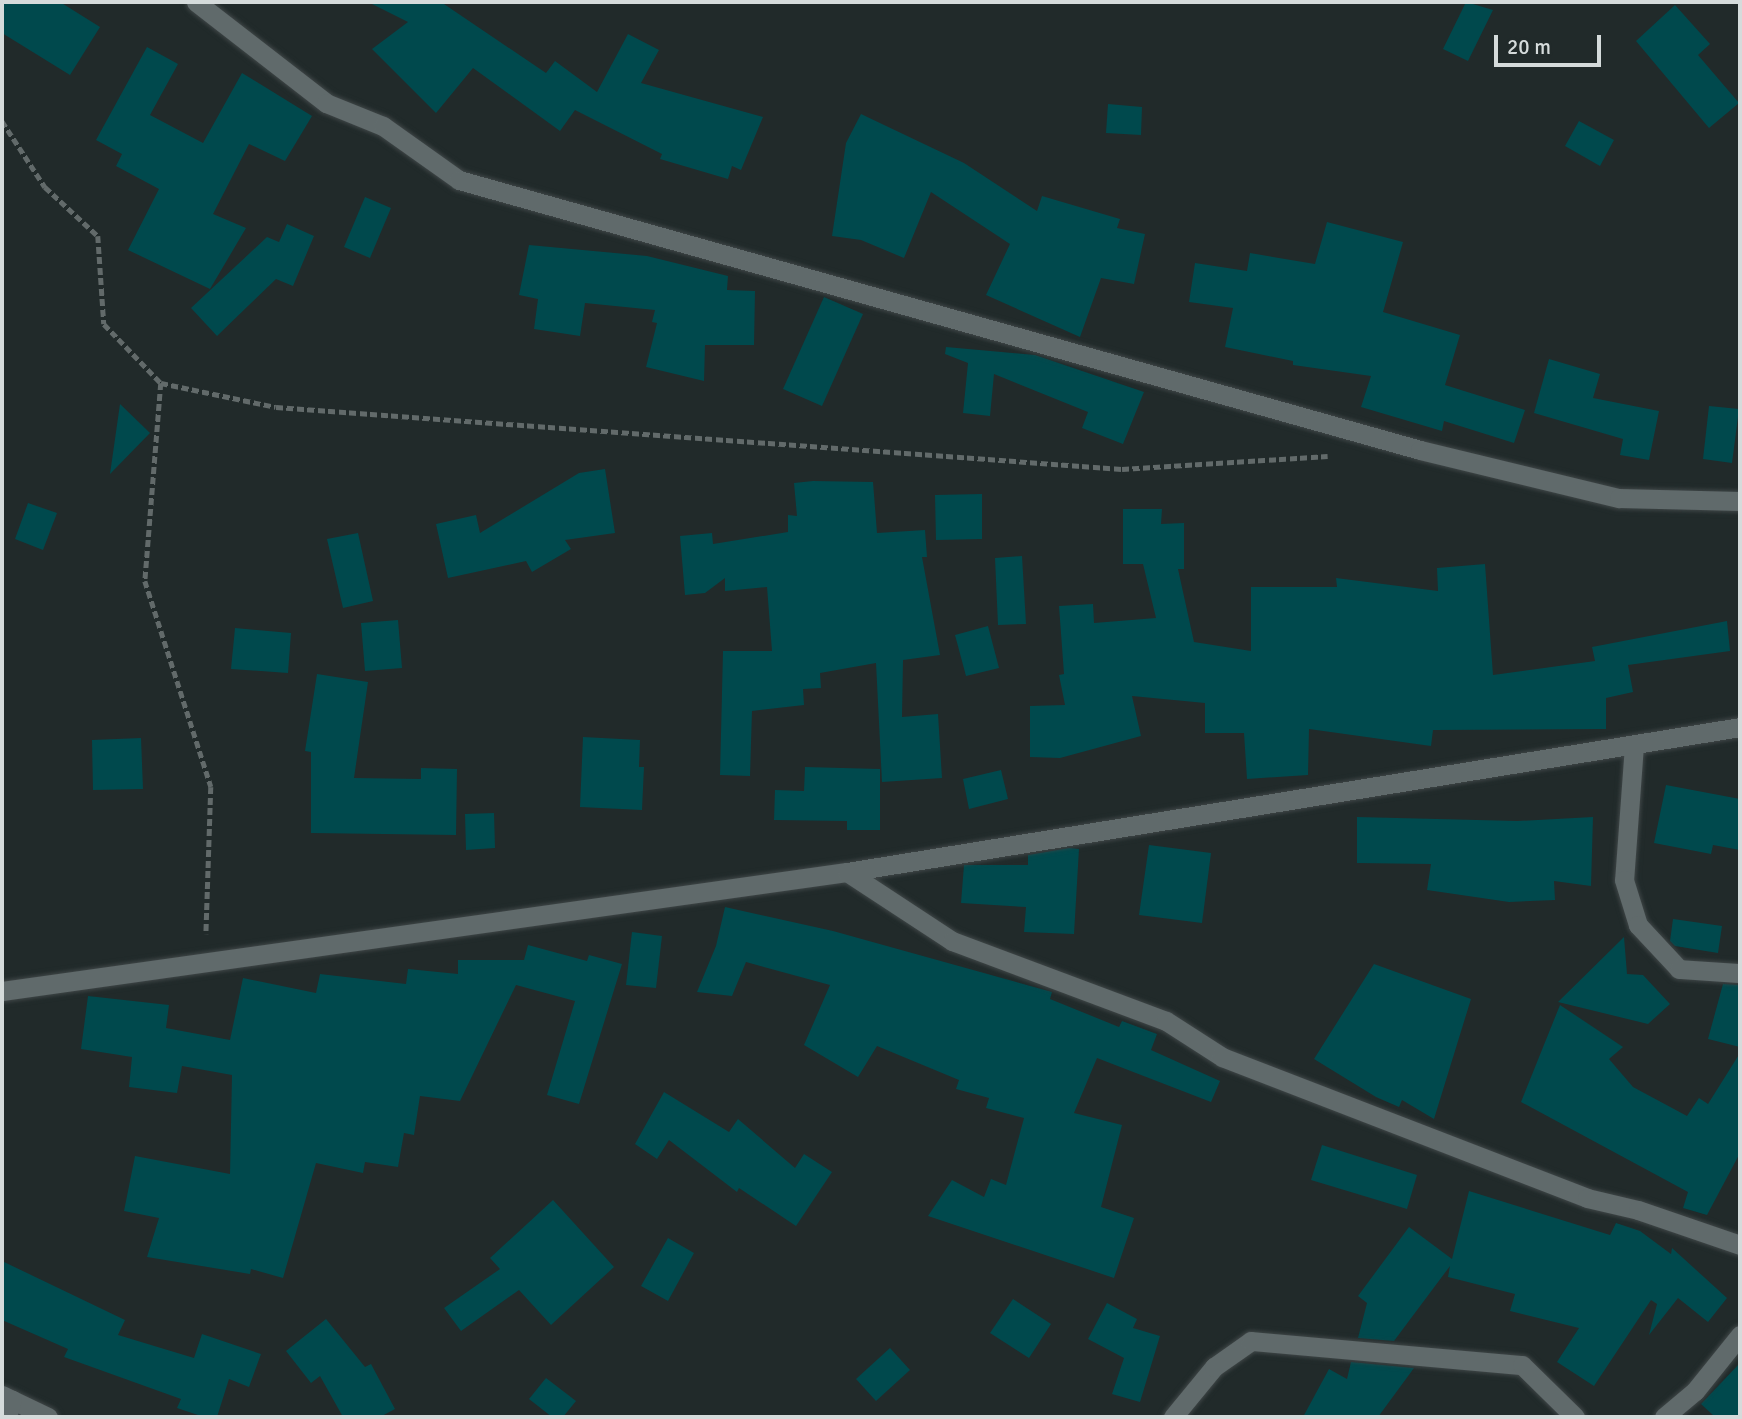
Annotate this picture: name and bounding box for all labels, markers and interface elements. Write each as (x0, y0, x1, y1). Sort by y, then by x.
scale bar (1497, 21, 1604, 65)
text: 20 m (1507, 34, 1551, 60)

